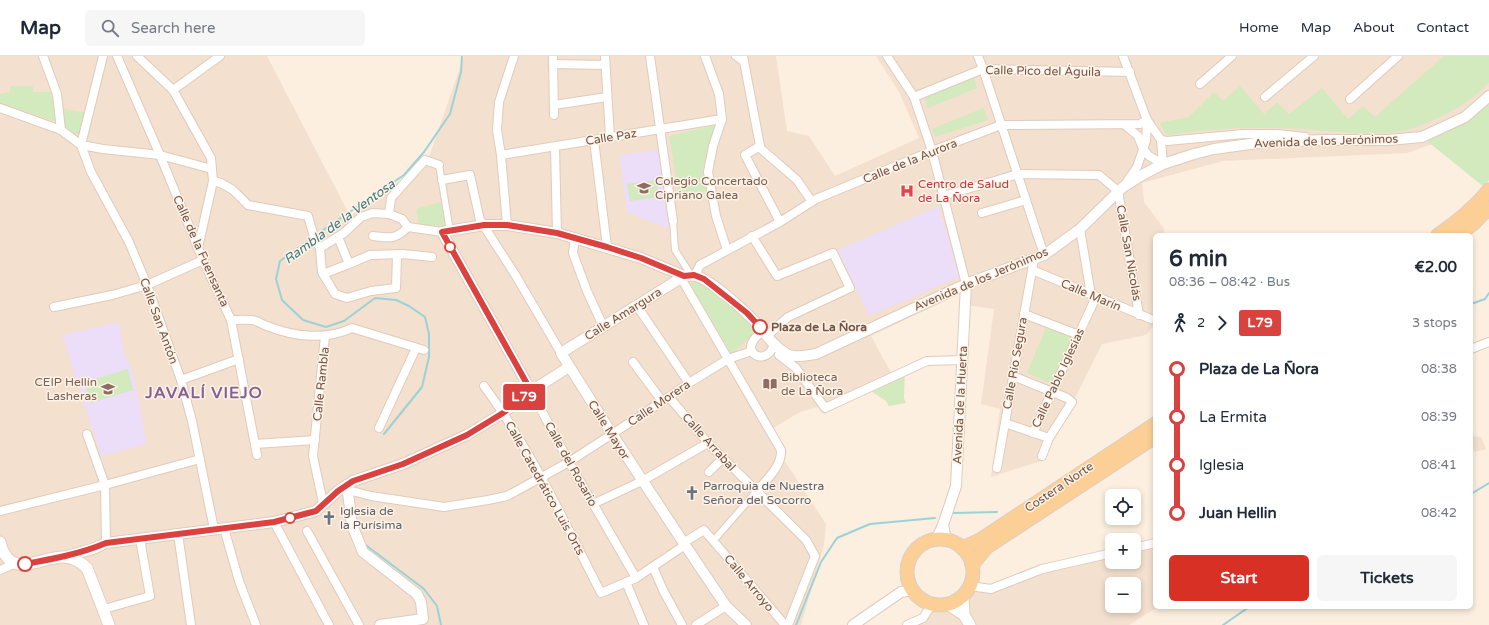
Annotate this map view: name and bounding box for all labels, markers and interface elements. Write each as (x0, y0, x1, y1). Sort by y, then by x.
search box (85, 10, 365, 46)
text: Map (20, 17, 61, 39)
icon: search (99, 17, 121, 39)
text: Search here (131, 19, 215, 37)
text: Home (1239, 19, 1279, 36)
text: Map (1301, 19, 1331, 36)
text: About (1353, 19, 1395, 36)
text: Contact (1417, 19, 1469, 36)
street label: Calle Pico del Águila (985, 63, 1101, 79)
street label: Calle Paz (584, 126, 638, 148)
street label: Avenida de los Jerónimos (1254, 131, 1399, 151)
street label: Calle de la Aurora (861, 136, 959, 186)
place label: Colegio Concertado Cipriano Galea (655, 174, 768, 202)
water label: Rambla de la Ventosa (281, 176, 399, 267)
place label: Centro de Salud de La Ñora (918, 177, 1009, 205)
school or university icon: Colegio Concertado Cipriano Galea (636, 180, 652, 196)
hospital icon: Centro de Salud de La Ñora (899, 183, 915, 199)
street label: Calle de la Fuensanta (170, 193, 232, 309)
street label: Calle San Nicolás (1114, 204, 1144, 302)
unlabelled marker (444, 241, 456, 253)
street label: Avenida de los Jerónimos (912, 244, 1050, 314)
text: 6 min (1169, 246, 1228, 272)
text: €2.00 (1415, 258, 1457, 276)
text: 08:36 – 08:42 · Bus (1169, 274, 1290, 290)
street label: Calle San Antón (137, 276, 181, 366)
street label: Calle Marín (1059, 276, 1123, 314)
street label: Calle Amargura (582, 285, 664, 343)
icon: walk (1169, 312, 1191, 334)
icon: forward (1211, 312, 1233, 334)
text: L79 (1247, 314, 1273, 331)
text: 2 (1197, 315, 1205, 331)
text: 3 stops (1412, 315, 1457, 331)
street label: Calle Río Segura (1000, 316, 1030, 410)
marker: Plaza de La Ñora (752, 319, 768, 335)
place label: Plaza de La Ñora (771, 320, 867, 334)
street label: Calle Pablo Iglesias (1029, 326, 1087, 430)
street label: Avenida de la Huerta (950, 345, 970, 465)
street label: Calle Rambla (310, 346, 332, 422)
text: Plaza de La Ñora (1199, 360, 1319, 378)
text: 08:38 (1421, 361, 1457, 377)
place label: Biblioteca de La Ñora (781, 370, 843, 398)
place label: CEIP Hellín Lasheras (34, 375, 97, 403)
library icon: Biblioteca de La Ñora (762, 376, 778, 392)
street label: Calle Morera (625, 377, 693, 429)
school or university icon: CEIP Hellín Lasheras (100, 381, 116, 397)
district label: JAVALÍ VIEJO (144, 383, 263, 403)
line badge: L79 (501, 384, 547, 410)
text: L79 (511, 388, 537, 405)
street label: Calle Mayor (585, 398, 633, 463)
text: La Ermita (1199, 408, 1267, 426)
text: 08:39 (1421, 409, 1457, 425)
street label: Calle Arrabal (679, 410, 739, 474)
street label: Calle Catedrático Luis Orts (502, 419, 588, 558)
street label: Calle del Rosario (542, 419, 600, 509)
text: Iglesia (1199, 456, 1244, 474)
text: 08:41 (1421, 457, 1457, 473)
street label: Costera Norte (1022, 459, 1096, 515)
place label: Parroquia de Nuestra Señora del Socorro (703, 479, 824, 507)
church icon: Parroquia de Nuestra Señora del Socorro (684, 485, 700, 501)
map controls (1105, 489, 1141, 613)
button: locate (1105, 489, 1141, 525)
place label: Iglesia de la Purísima (340, 504, 402, 532)
text: Juan Hellin (1199, 504, 1277, 522)
text: 08:42 (1421, 505, 1457, 521)
church icon: Iglesia de la Purísima (321, 510, 337, 526)
unlabelled marker (284, 512, 296, 524)
button: + (1105, 533, 1141, 569)
street label: Calle Arroyo (721, 552, 777, 614)
button: Start (1169, 555, 1309, 601)
button: Tickets (1317, 555, 1457, 601)
unlabelled marker (17, 556, 33, 572)
button: − (1105, 577, 1141, 613)

